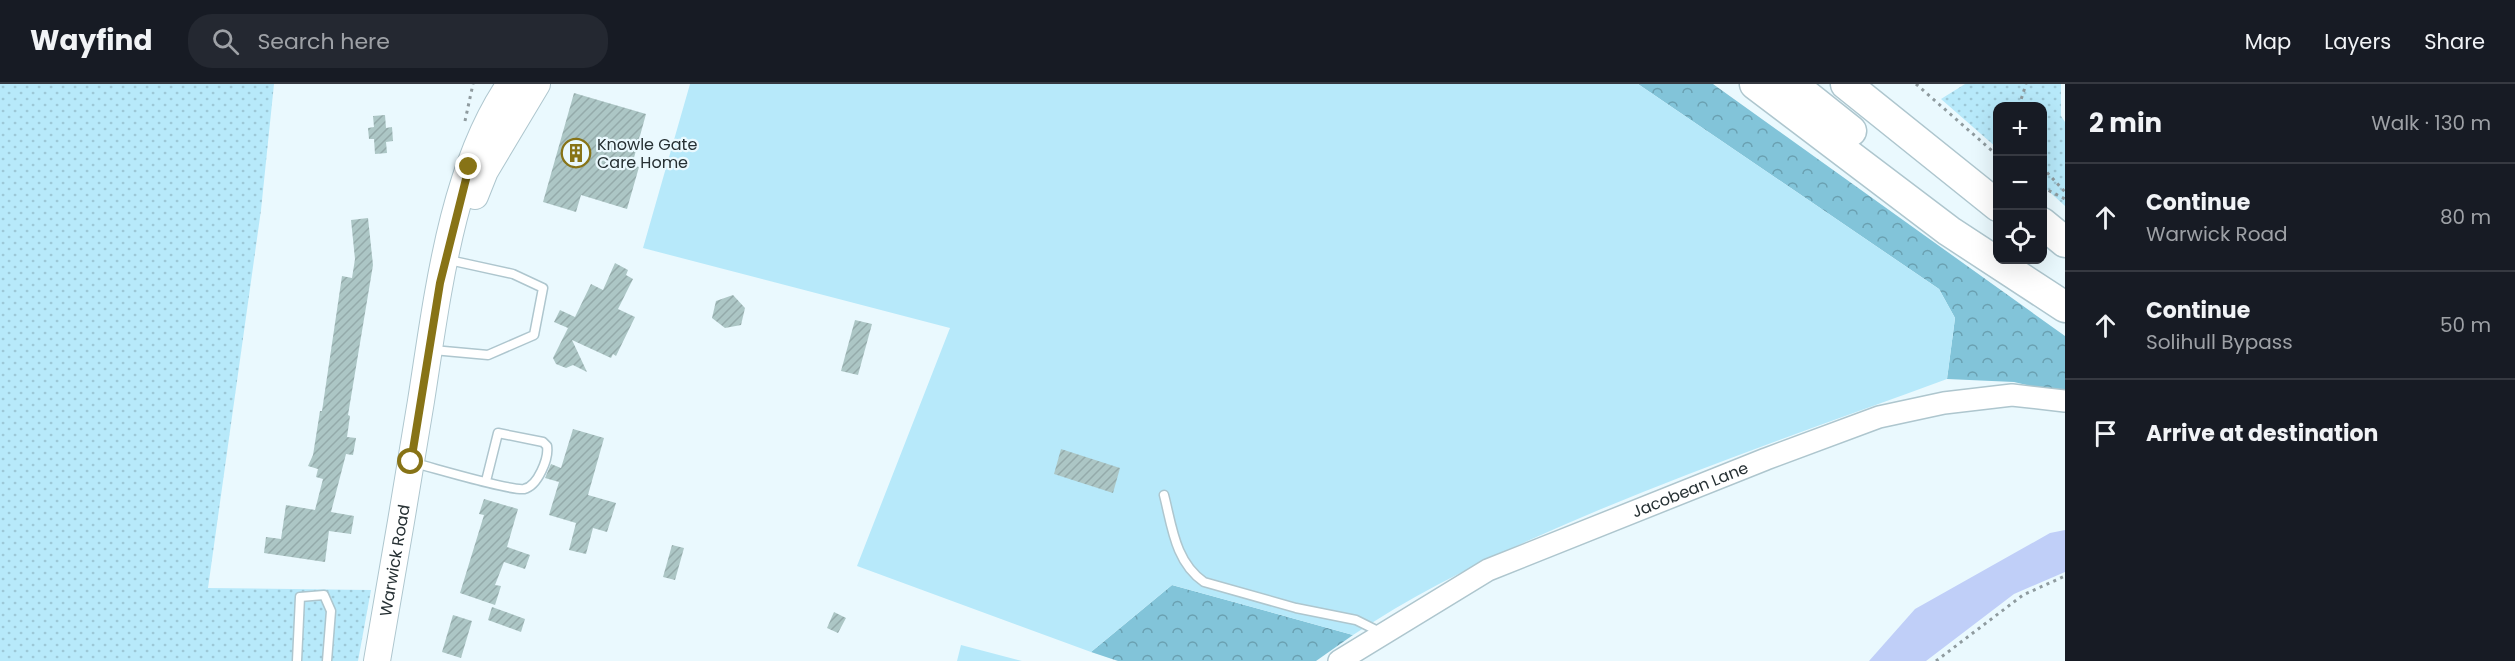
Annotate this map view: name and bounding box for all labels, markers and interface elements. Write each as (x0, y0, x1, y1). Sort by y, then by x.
search box (188, 14, 608, 68)
text: Wayfind (30, 21, 152, 60)
icon: search (209, 25, 242, 58)
text: Search here (257, 26, 390, 57)
text: Map (2245, 27, 2291, 56)
text: Layers (2324, 27, 2391, 56)
text: Share (2424, 27, 2485, 56)
map controls (1993, 102, 2047, 264)
button: + (1993, 102, 2047, 156)
text: 2 min (2089, 105, 2162, 141)
text: Walk · 130 m (2371, 109, 2491, 137)
place label: Knowle Gate Care Home (597, 133, 697, 174)
building icon: Knowle Gate Care Home (560, 137, 592, 169)
route end (455, 153, 481, 179)
button: − (1993, 156, 2047, 210)
text: Continue (2146, 187, 2250, 218)
icon: ahead (2089, 201, 2122, 234)
text: 80 m (2440, 203, 2491, 231)
button: locate (1993, 210, 2047, 264)
text: Warwick Road (2146, 220, 2288, 248)
text: Continue (2146, 295, 2250, 326)
icon: ahead (2089, 309, 2122, 342)
text: 50 m (2440, 311, 2491, 339)
text: Solihull Bypass (2146, 328, 2293, 356)
icon: arrive (2089, 417, 2122, 450)
text: Arrive at destination (2146, 418, 2378, 449)
route start (397, 448, 423, 474)
street label: Jacobean Lane (1629, 456, 1752, 523)
street label: Warwick Road (374, 503, 416, 618)

